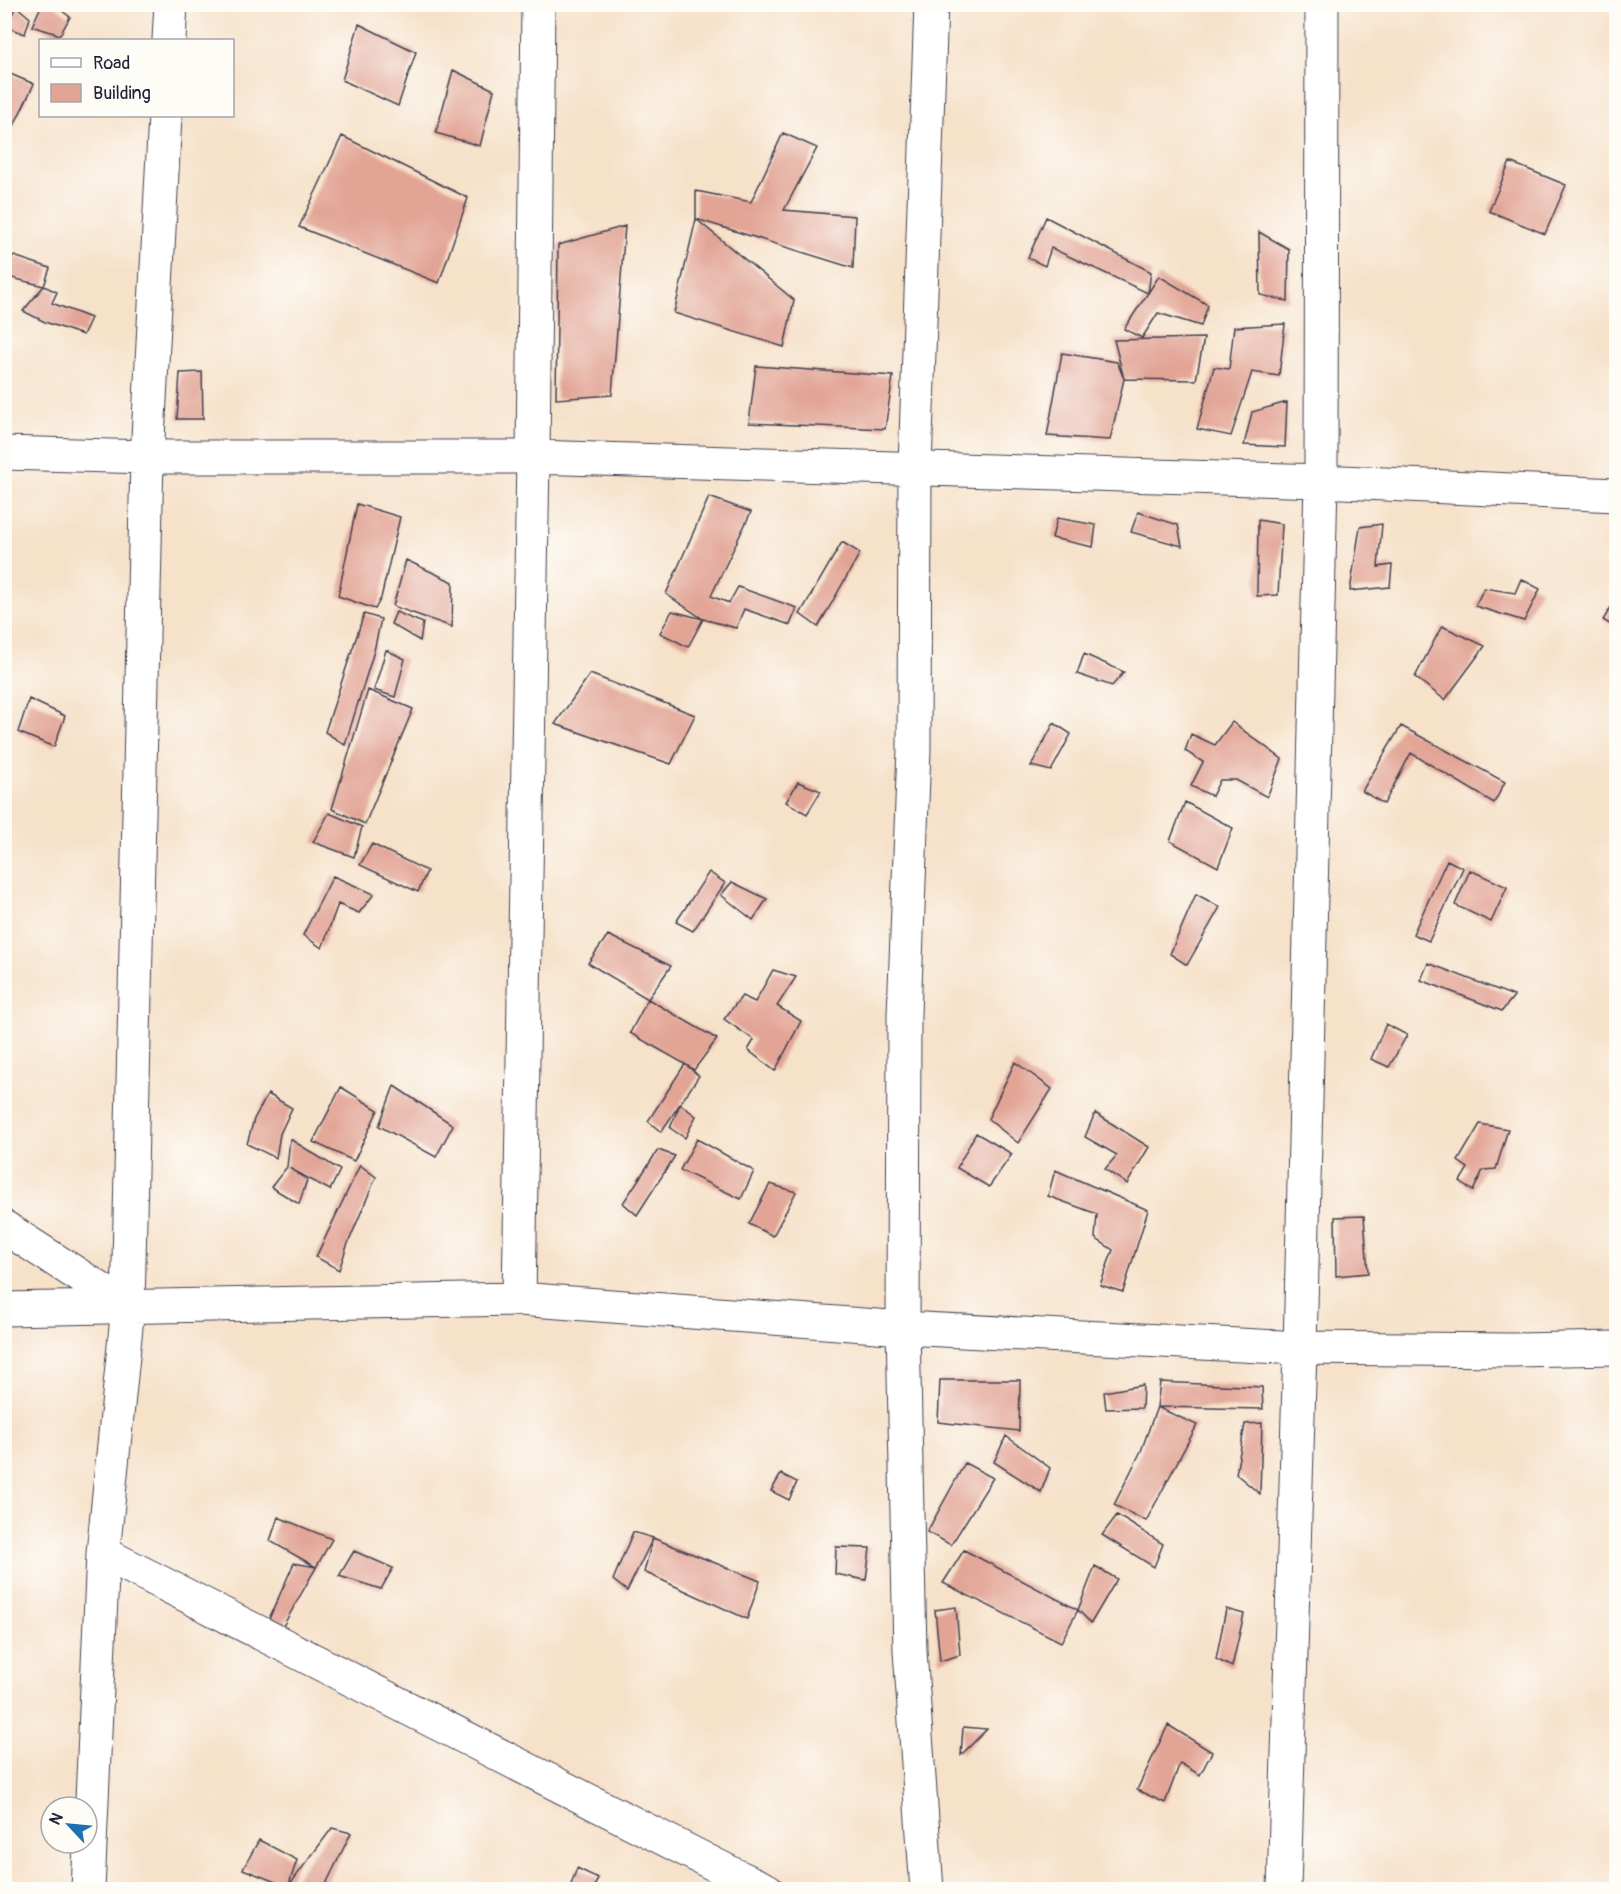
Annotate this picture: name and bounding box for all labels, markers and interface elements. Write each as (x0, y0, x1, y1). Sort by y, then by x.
legend (39, 39, 234, 117)
text: Road (93, 52, 130, 75)
text: Building (93, 82, 151, 105)
north arrow (39, 1795, 99, 1855)
text: N (45, 1809, 68, 1828)

